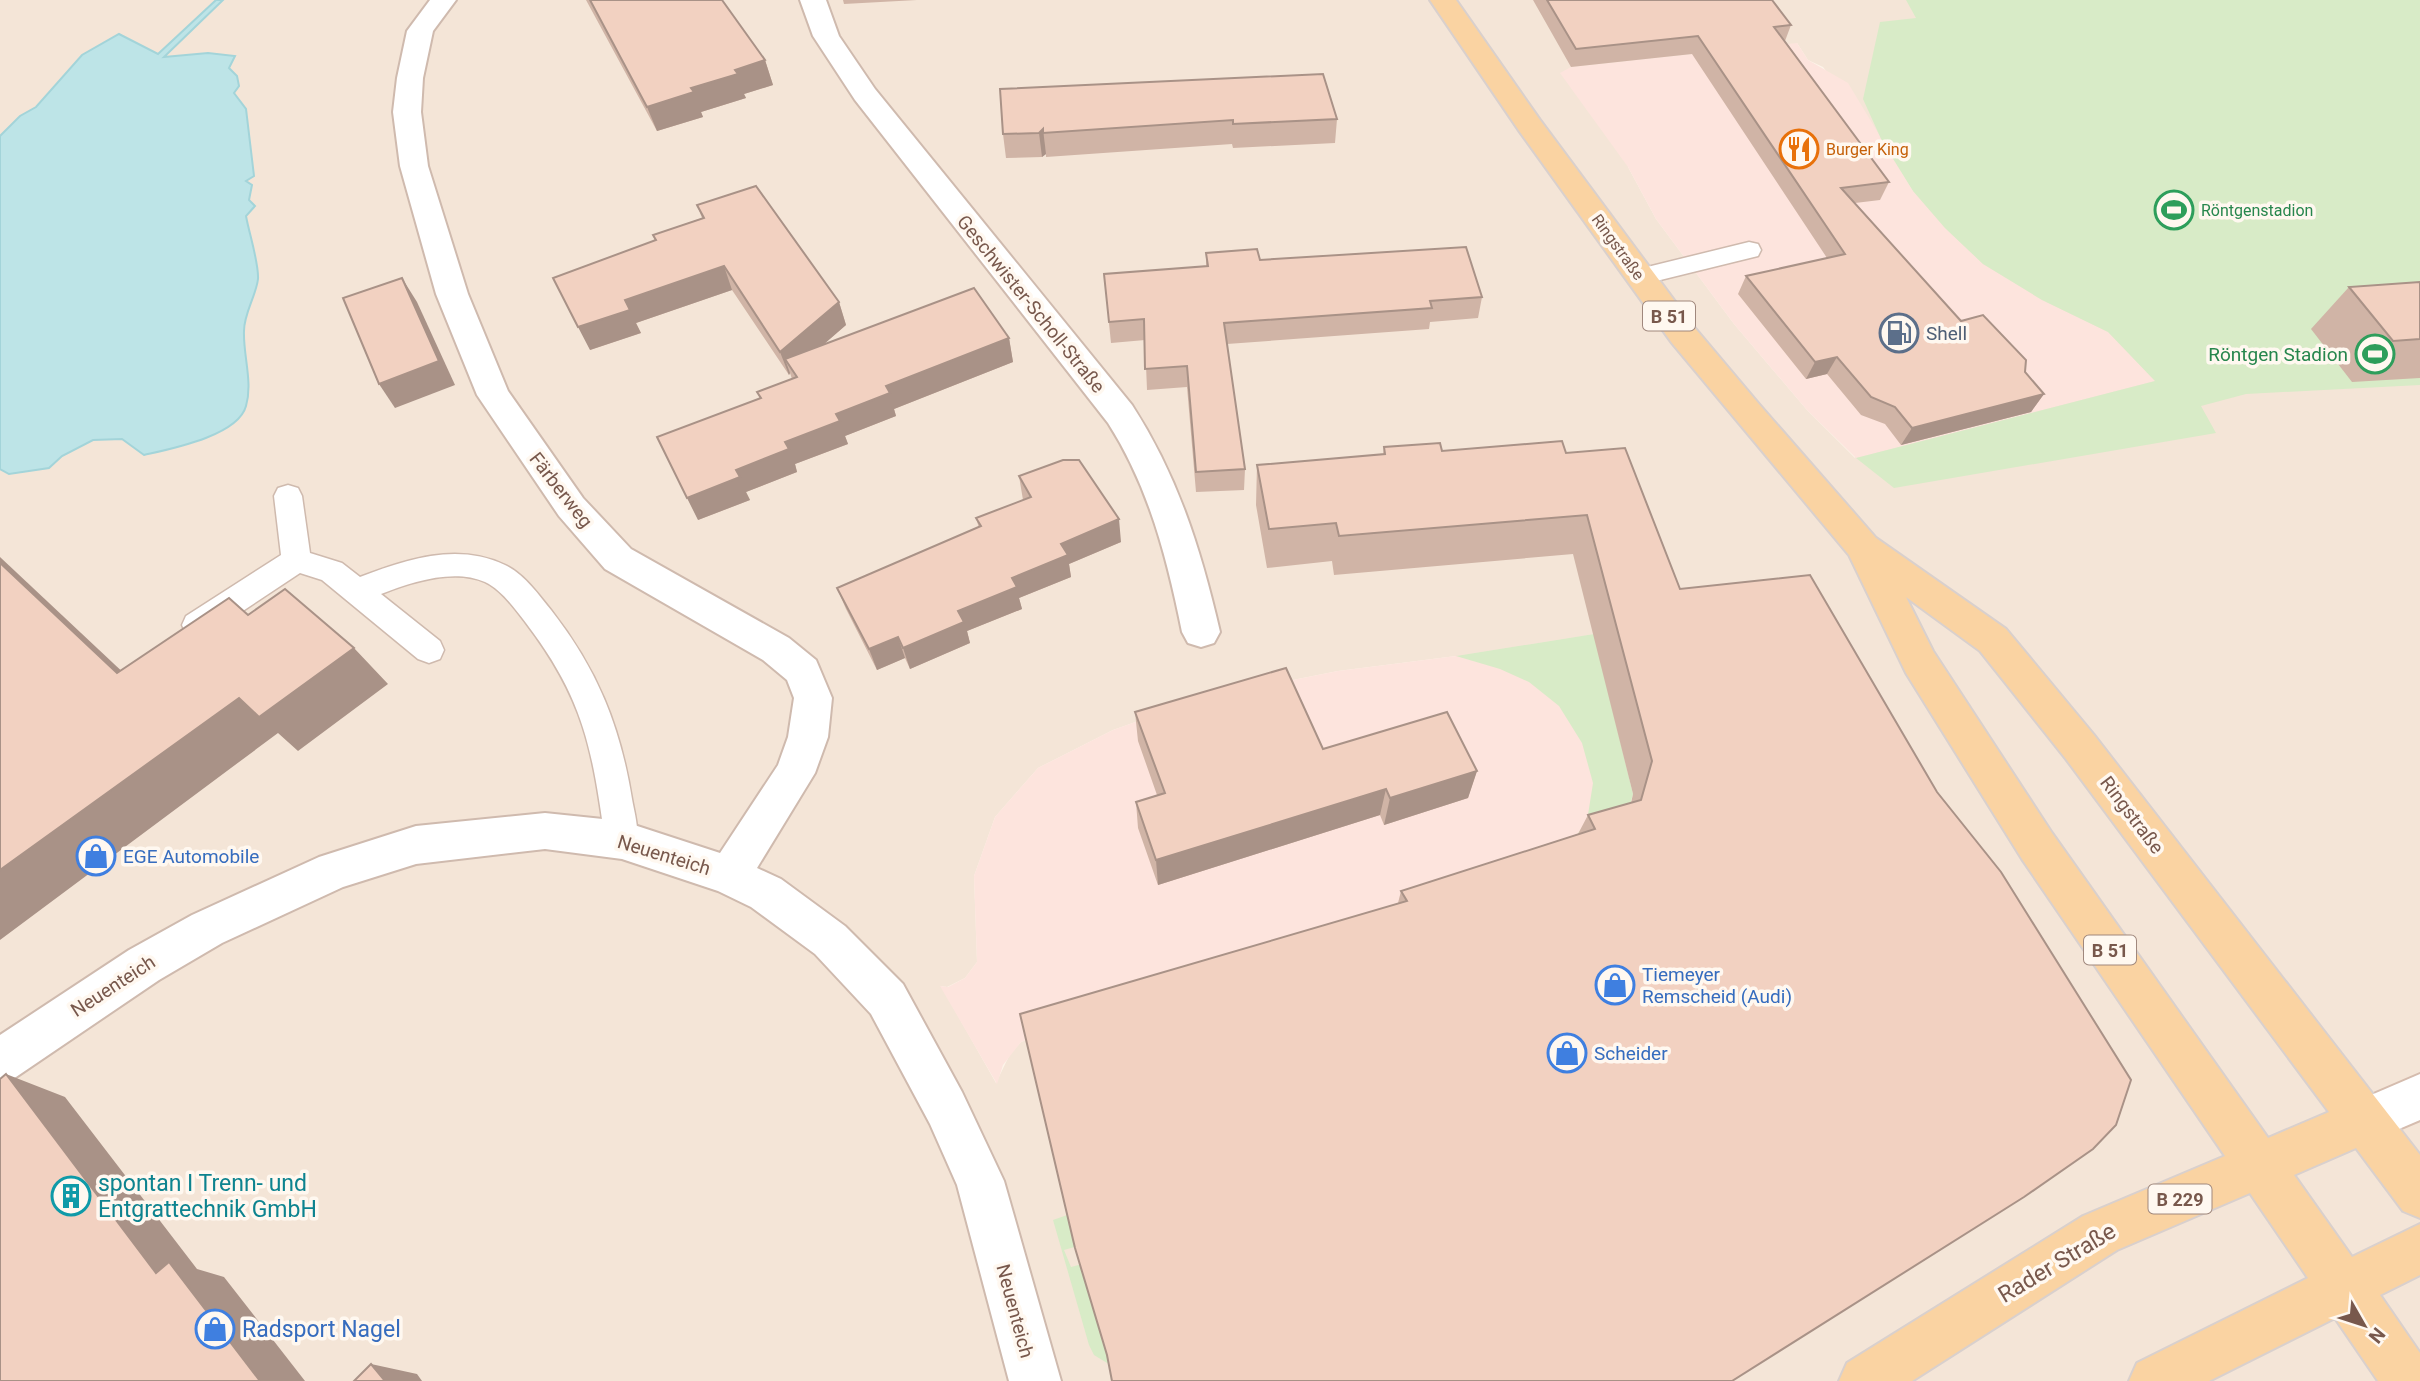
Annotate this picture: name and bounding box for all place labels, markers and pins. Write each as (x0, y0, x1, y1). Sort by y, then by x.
restaurant icon: Burger King (1778, 128, 1820, 170)
place label: Burger King (1826, 140, 1909, 159)
sports icon: Röntgenstadion (2153, 189, 2195, 231)
place label: Röntgenstadion (2201, 201, 2313, 220)
fuel station icon: Shell (1878, 312, 1920, 354)
place label: Shell (1926, 322, 1967, 345)
sports icon: Röntgen Stadion (2354, 333, 2396, 375)
place label: Röntgen Stadion (2208, 343, 2348, 366)
shop icon: EGE Automobile (75, 835, 117, 877)
place label: EGE Automobile (123, 845, 259, 868)
place label: Tiemeyer Remscheid (Audi) (1642, 963, 1792, 1008)
shop icon: Tiemeyer Remscheid (Audi) (1594, 964, 1636, 1006)
shop icon: Scheider (1546, 1032, 1588, 1074)
place label: Scheider (1594, 1042, 1668, 1065)
place label: spontan I Trenn- und Entgrattechnik GmbH (98, 1170, 317, 1223)
building icon: spontan I Trenn- und Entgrattechnik GmbH (50, 1175, 92, 1217)
shop icon: Radsport Nagel (194, 1308, 236, 1350)
place label: Radsport Nagel (242, 1316, 401, 1343)

